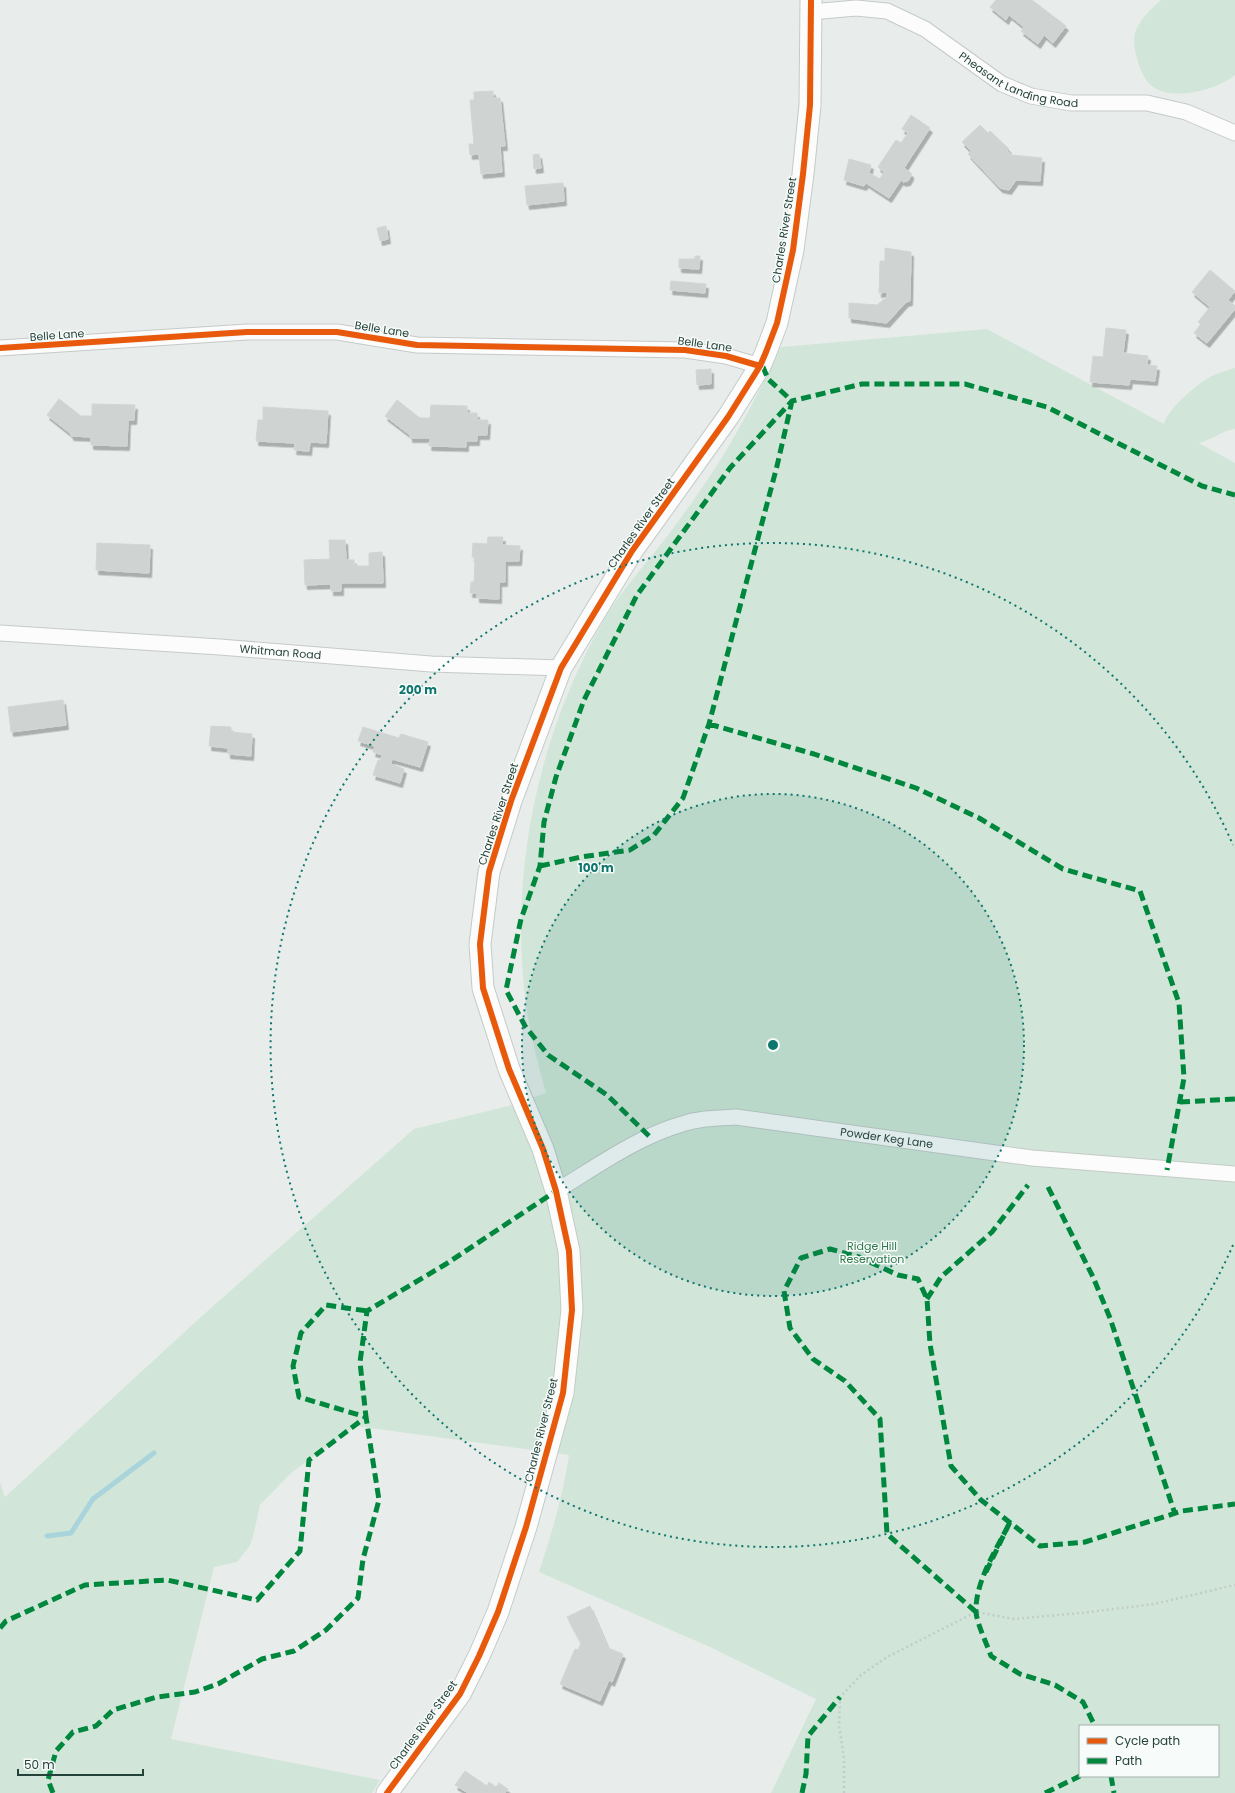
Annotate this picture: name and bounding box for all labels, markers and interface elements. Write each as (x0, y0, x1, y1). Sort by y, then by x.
street label: Pheasant Landing Road (956, 48, 1078, 111)
street label: Charles River Street (768, 176, 800, 284)
street label: Belle Lane (354, 317, 410, 341)
street label: Belle Lane (29, 325, 85, 345)
street label: Belle Lane (677, 332, 733, 356)
street label: Charles River Street (604, 475, 678, 571)
street label: Whitman Road (239, 641, 322, 663)
text: 200 m (399, 681, 437, 698)
street label: Charles River Street (474, 761, 522, 867)
text: 100 m (578, 859, 614, 876)
centre of rings (766, 1038, 780, 1052)
street label: Powder Keg Lane (839, 1124, 934, 1152)
park label: Ridge Hill Reservation (840, 1238, 904, 1267)
street label: Charles River Street (520, 1376, 562, 1484)
street label: Charles River Street (385, 1677, 461, 1773)
legend (1079, 1725, 1219, 1777)
text: Cycle path (1115, 1732, 1180, 1749)
scale bar (18, 1751, 143, 1777)
text: Path (1115, 1752, 1142, 1769)
text: 50 m (24, 1756, 55, 1773)

